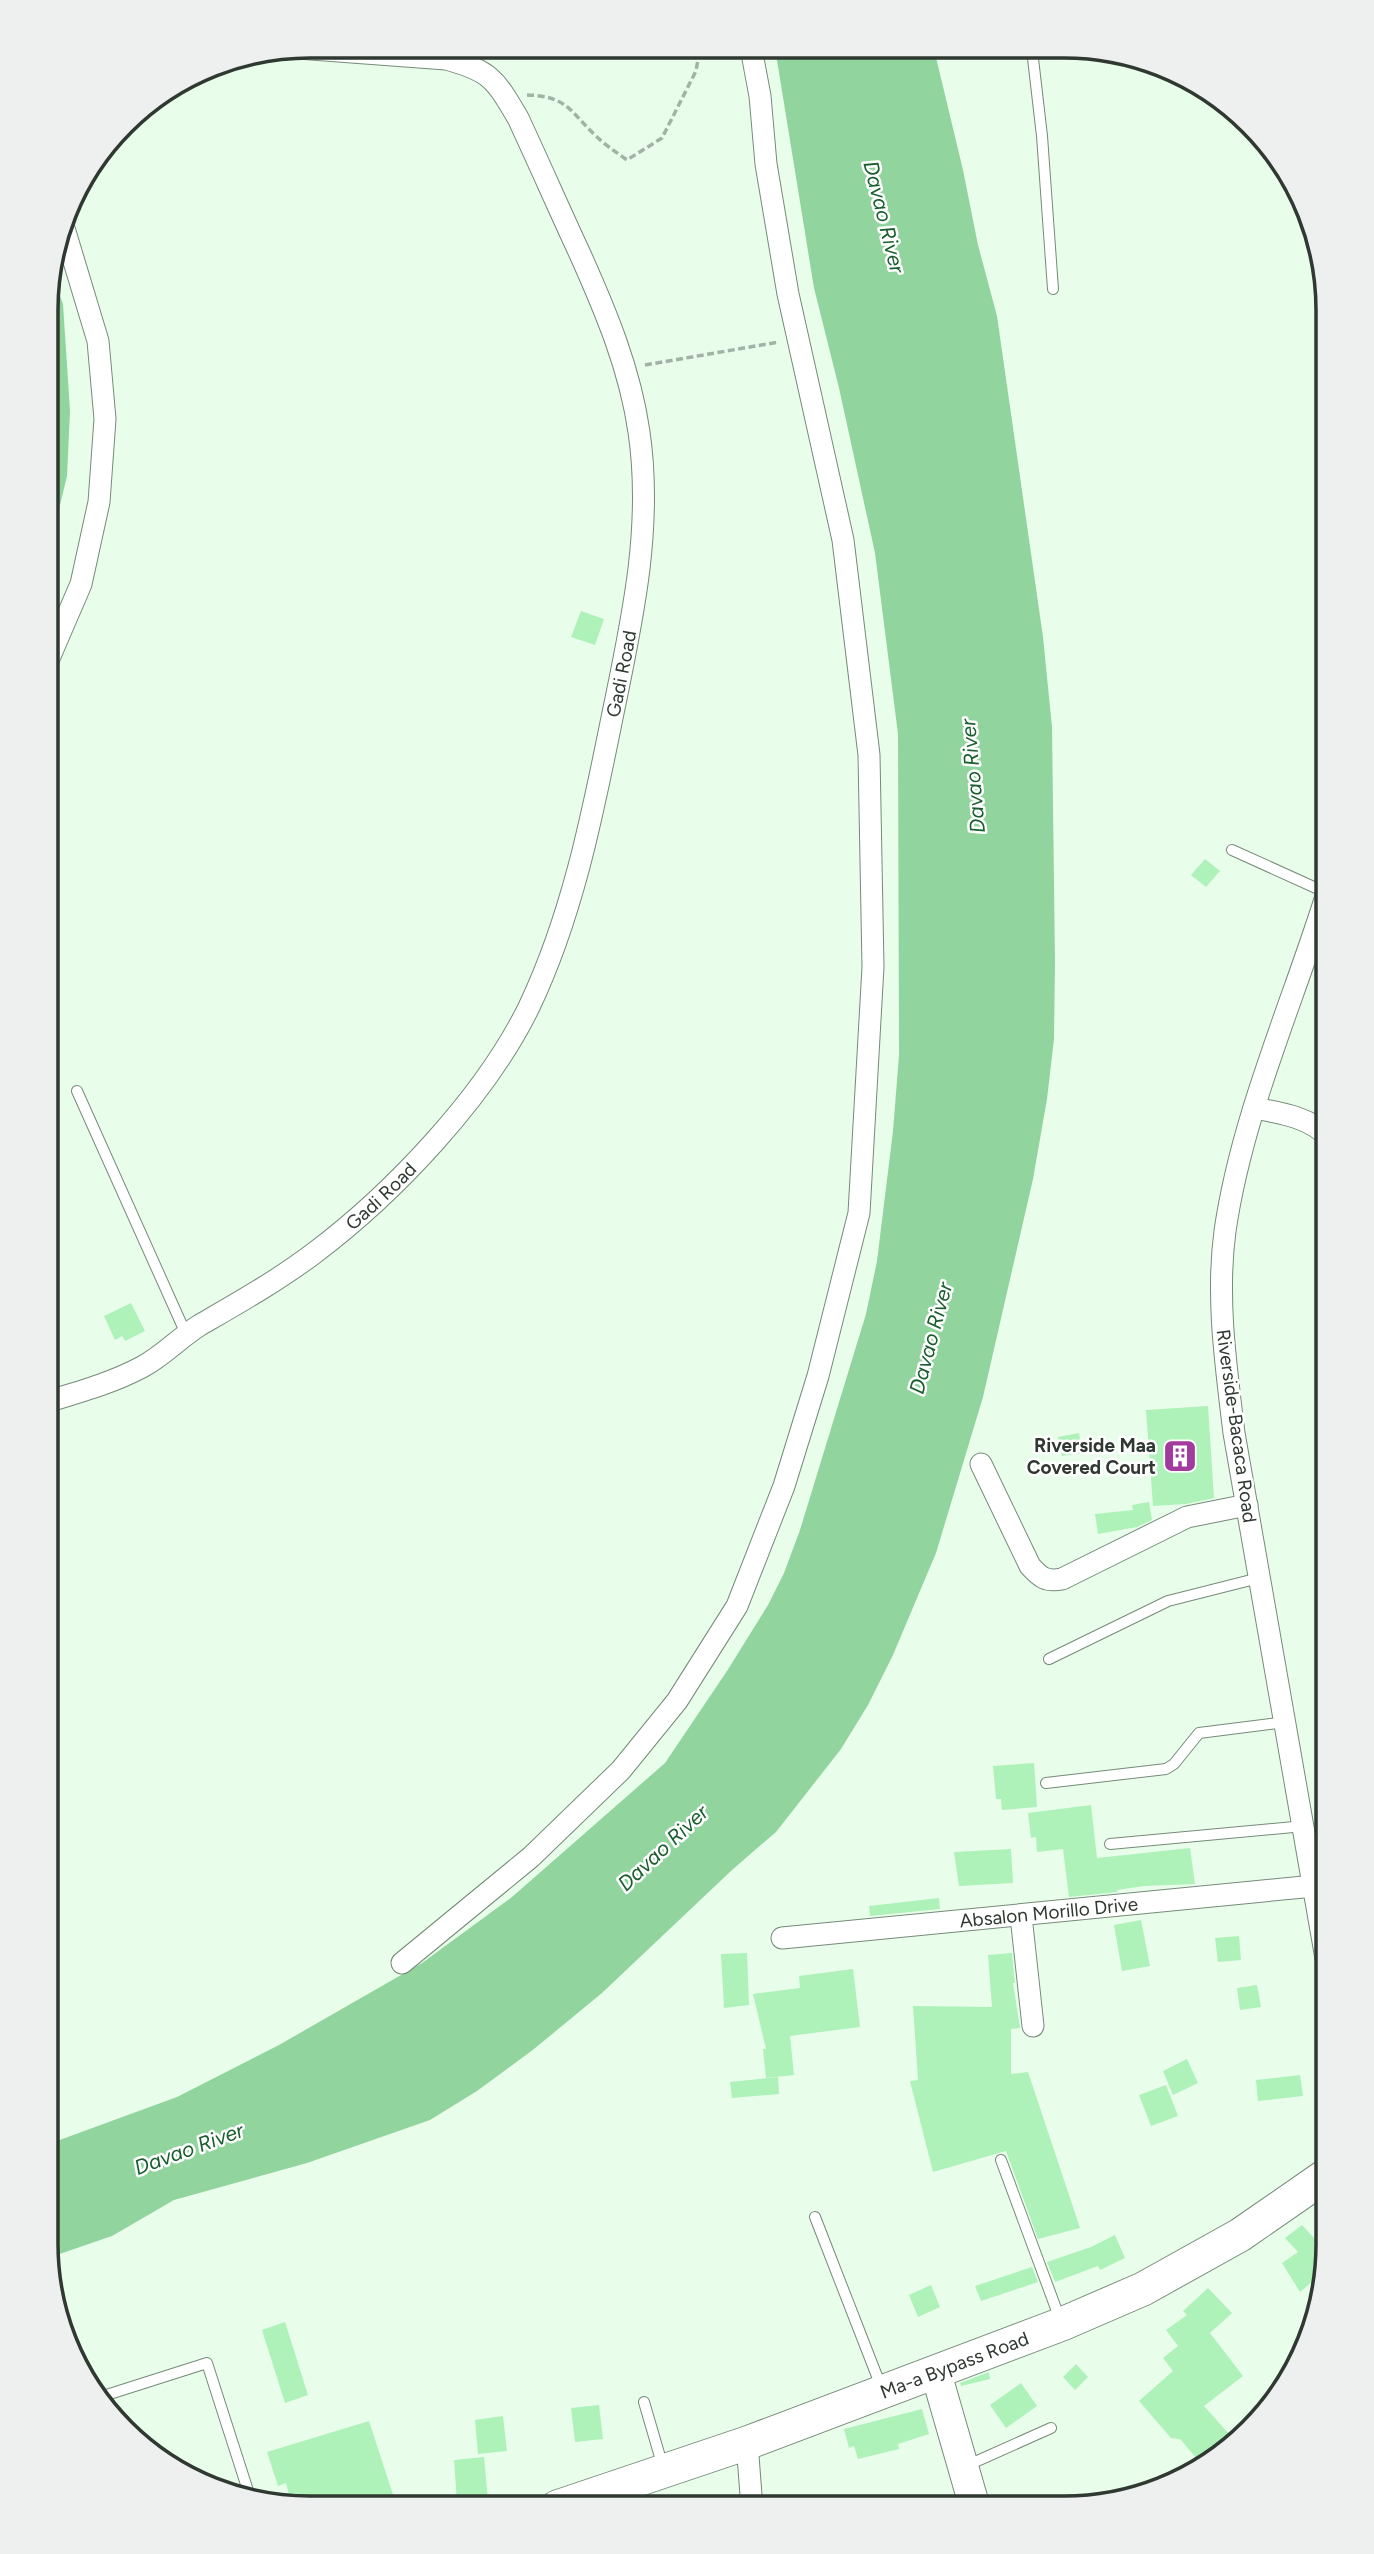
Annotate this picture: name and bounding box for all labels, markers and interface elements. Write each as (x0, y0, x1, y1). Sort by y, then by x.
water label: Davao River (858, 158, 911, 276)
street label: Gadi Road (601, 628, 641, 719)
water label: Davao River (955, 717, 990, 834)
street label: Gadi Road (341, 1158, 421, 1235)
water label: Davao River (904, 1278, 958, 1396)
street label: Riverside-Bacaca Road (1212, 1328, 1261, 1524)
place label: Riverside Maa Covered Court (1027, 1434, 1156, 1479)
building icon: Riverside Maa Covered Court (1161, 1437, 1199, 1475)
water label: Davao River (612, 1799, 714, 1896)
street label: Absalon Morillo Drive (958, 1892, 1139, 1933)
water label: Davao River (131, 2117, 248, 2180)
street label: Ma-a Bypass Road (877, 2327, 1032, 2404)

